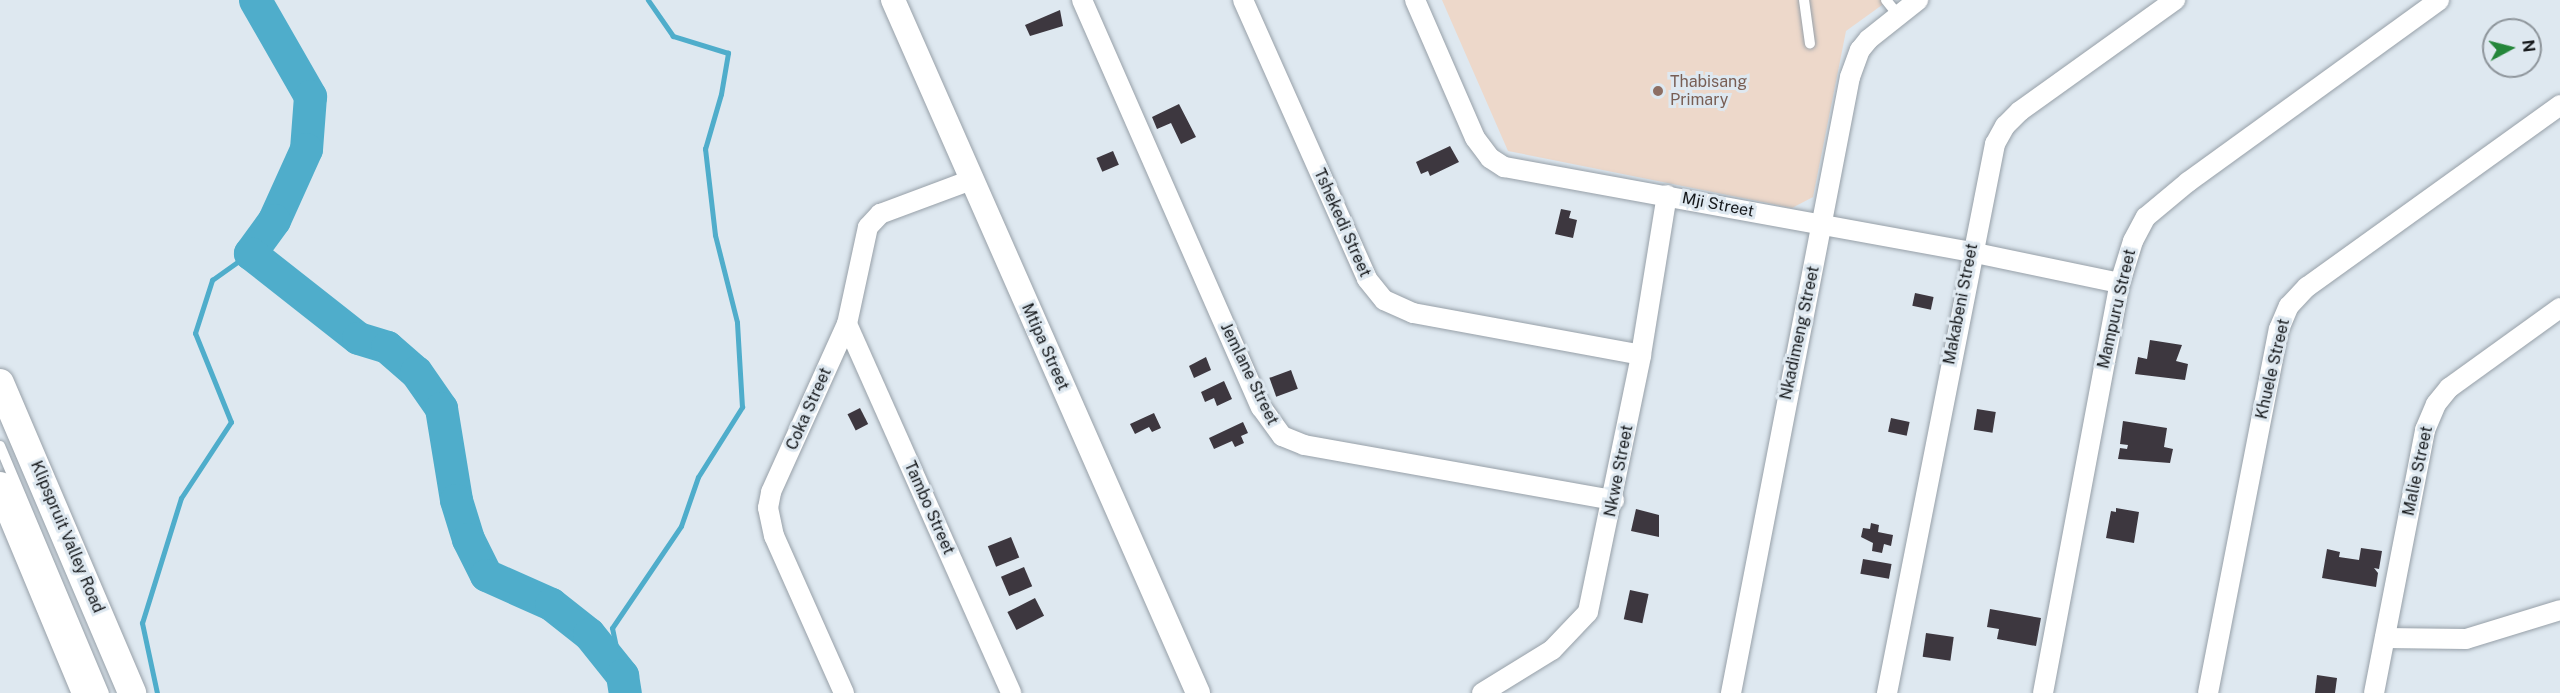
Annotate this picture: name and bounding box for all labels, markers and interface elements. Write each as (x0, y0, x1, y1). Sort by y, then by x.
north arrow (2482, 18, 2542, 78)
text: N (2518, 39, 2539, 53)
place label: Thabisang Primary (1670, 72, 1747, 110)
marker: Thabisang Primary (1651, 84, 1665, 98)
street label: Tshekedi Street (1309, 166, 1375, 280)
street label: Mji Street (1680, 189, 1756, 221)
street label: Makabeni Street (1940, 242, 1982, 366)
street label: Mampuru Street (2094, 247, 2140, 371)
street label: Nkadimeng Street (1776, 264, 1824, 402)
street label: Mtipa Street (1017, 300, 1073, 394)
street label: Khuele Street (2252, 317, 2294, 421)
street label: Jemlane Street (1216, 320, 1282, 428)
street label: Coka Street (782, 365, 836, 453)
street label: Nkwe Street (1601, 423, 1637, 519)
street label: Malie Street (2399, 424, 2437, 518)
street label: Klipspruit Valley Road (26, 458, 108, 616)
street label: Tambo Street (900, 458, 958, 558)

